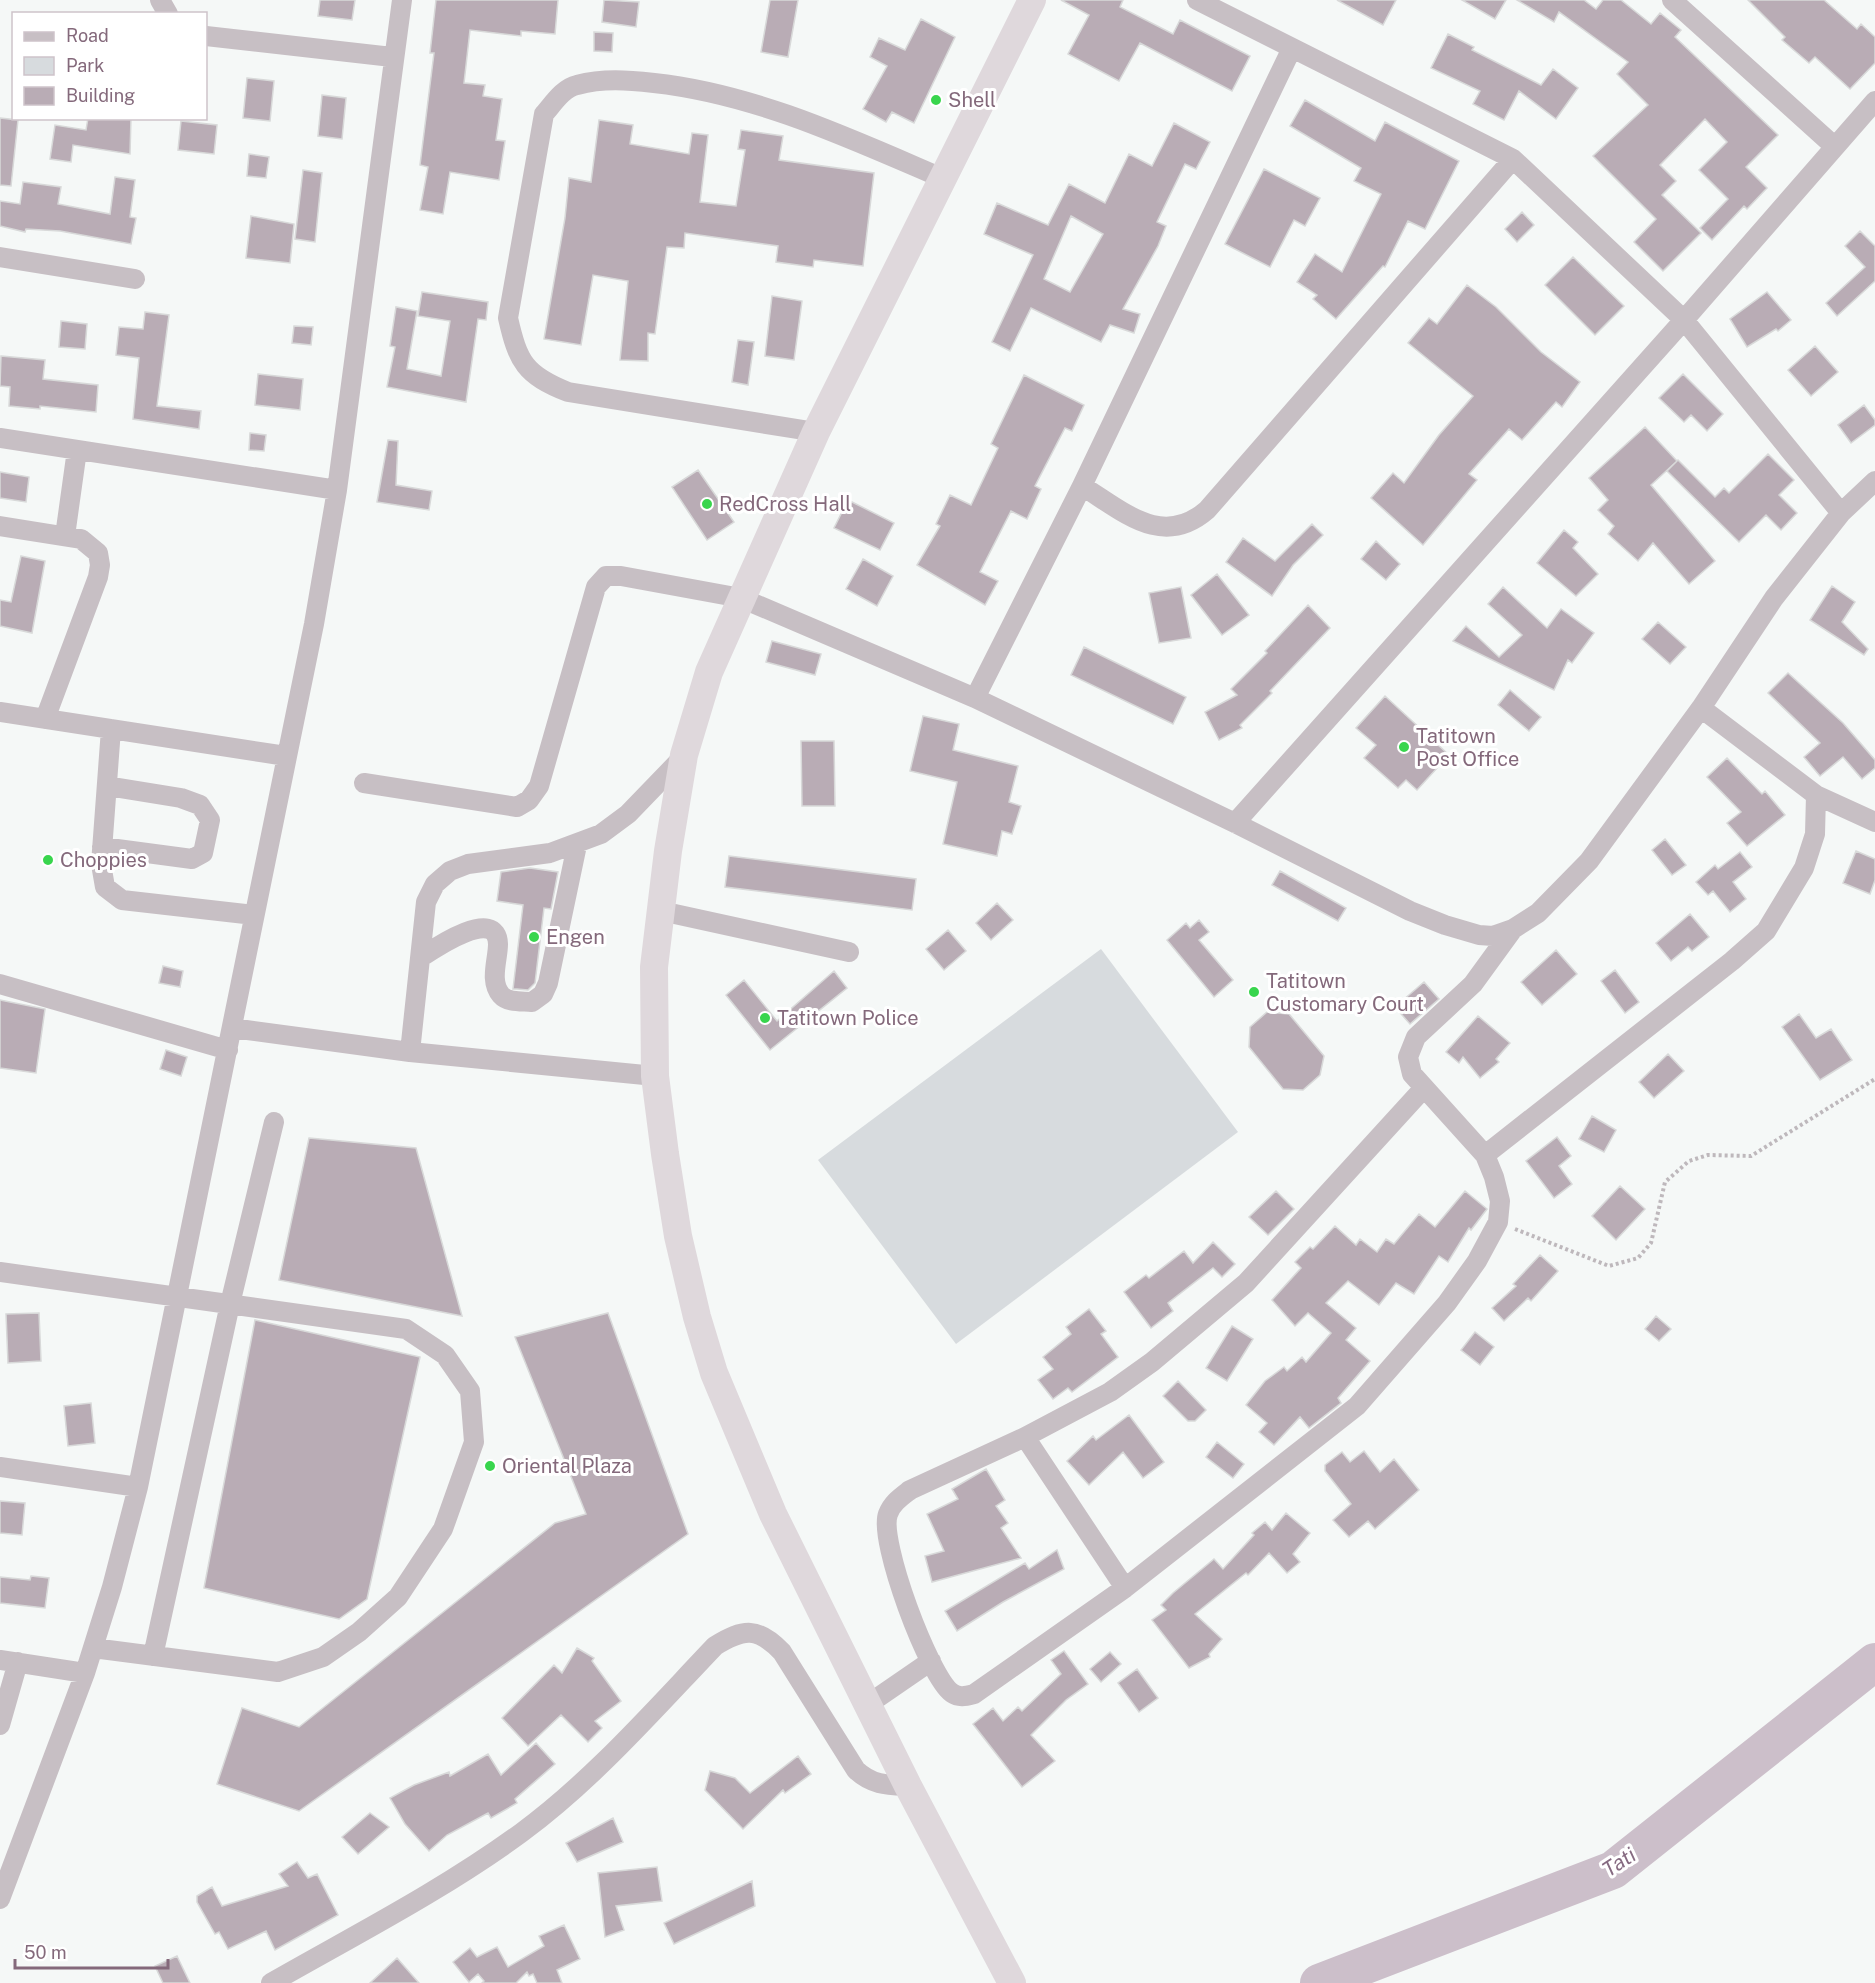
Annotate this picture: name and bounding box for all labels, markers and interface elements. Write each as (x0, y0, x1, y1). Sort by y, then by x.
legend (12, 12, 207, 120)
text: Road (66, 25, 109, 46)
text: Park (66, 55, 104, 76)
text: Building (66, 85, 135, 106)
place label: Shell (948, 88, 996, 112)
marker: Shell (929, 93, 943, 107)
place label: RedCross Hall (719, 492, 851, 516)
marker: RedCross Hall (700, 497, 714, 511)
place label: Tatitown Post Office (1416, 724, 1519, 771)
marker: Tatitown Post Office (1397, 740, 1411, 754)
place label: Choppies (60, 848, 147, 872)
marker: Choppies (41, 853, 55, 867)
place label: Engen (546, 925, 605, 949)
marker: Engen (527, 930, 541, 944)
place label: Tatitown Customary Court (1266, 969, 1424, 1016)
marker: Tatitown Customary Court (1247, 985, 1261, 999)
place label: Tatitown Police (777, 1006, 919, 1030)
marker: Tatitown Police (758, 1011, 772, 1025)
place label: Oriental Plaza (502, 1454, 632, 1478)
marker: Oriental Plaza (483, 1459, 497, 1473)
water label: Tati (1598, 1842, 1640, 1882)
scale bar (15, 1932, 168, 1970)
text: 50 m (24, 1942, 67, 1963)

